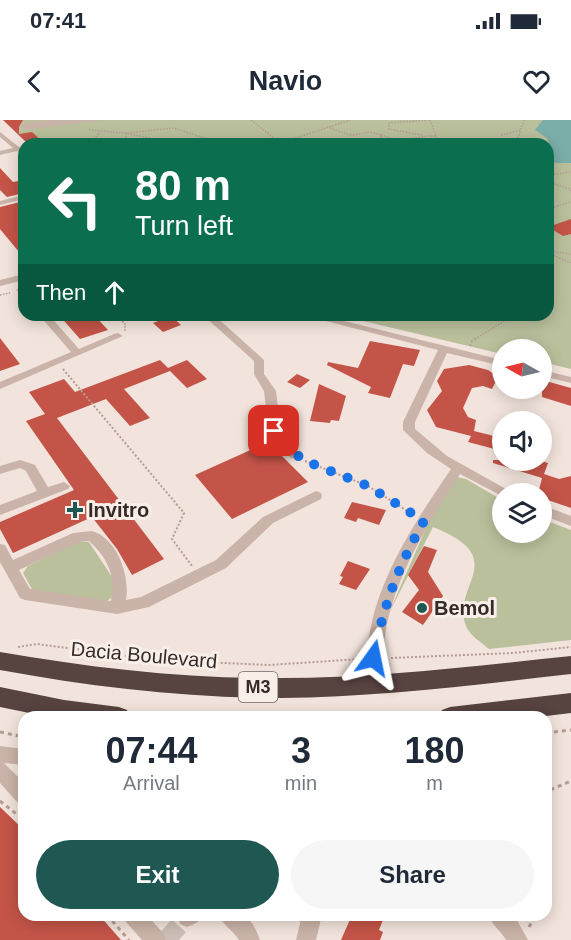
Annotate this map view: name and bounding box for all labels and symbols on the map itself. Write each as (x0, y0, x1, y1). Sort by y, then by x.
north arrow (492, 339, 552, 399)
pin (248, 405, 299, 456)
place label: Invitro (88, 499, 149, 521)
marker: Invitro (66, 501, 84, 519)
place label: Bemol (434, 597, 495, 619)
marker: Bemol (415, 601, 429, 615)
position arrow (341, 626, 405, 690)
street label: Dacia Boulevard (70, 638, 218, 672)
road number: M3 (238, 672, 278, 702)

